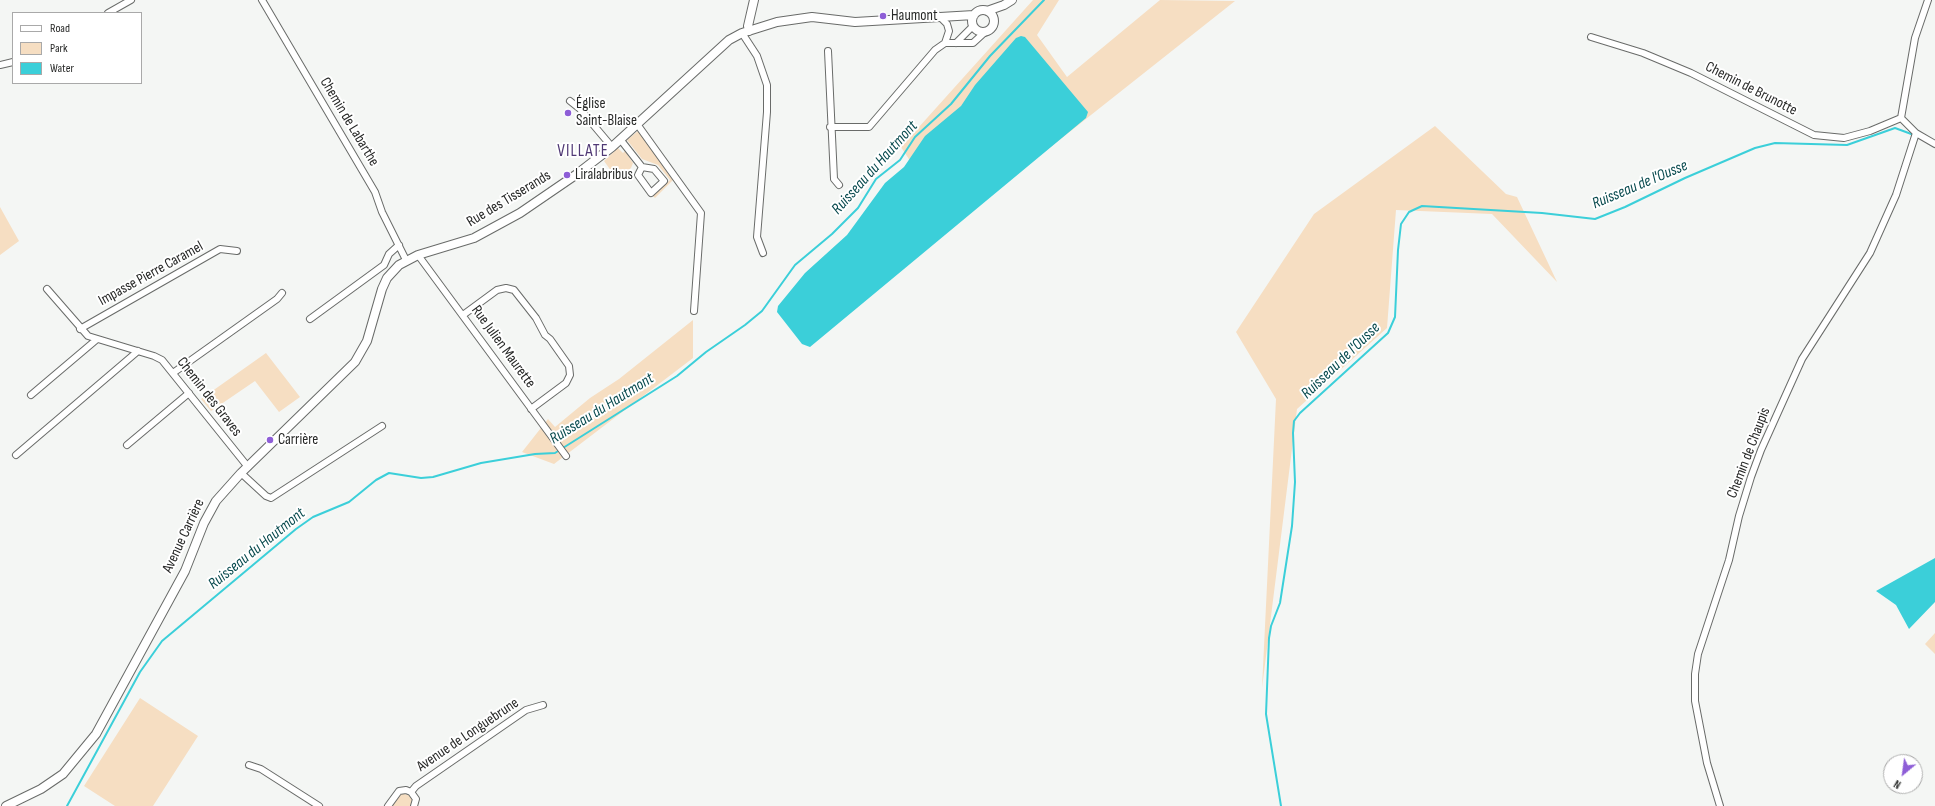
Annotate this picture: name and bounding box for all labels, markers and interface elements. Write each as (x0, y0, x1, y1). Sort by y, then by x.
place label: Haumont (891, 7, 938, 25)
marker: Haumont (878, 11, 888, 21)
legend (12, 12, 142, 84)
text: Road (50, 21, 70, 36)
text: Park (50, 41, 68, 56)
street label: Chemin de Brunotte (1702, 58, 1800, 120)
text: Water (50, 61, 74, 76)
street label: Chemin de Labarthe (315, 74, 383, 170)
place label: Église Saint-Blaise (576, 95, 637, 130)
marker: Église Saint-Blaise (563, 108, 573, 118)
water label: Ruisseau du Hautmont (828, 117, 922, 219)
district label: VILLATE (557, 142, 609, 162)
water label: Ruisseau de l'Ousse (1589, 156, 1691, 214)
place label: Liralabribus (575, 166, 633, 184)
street label: Rue des Tisserands (464, 167, 554, 231)
marker: Liralabribus (562, 170, 572, 180)
street label: Impasse Pierre Caramel (96, 238, 206, 310)
street label: Rue Julien Maurette (467, 302, 539, 392)
water label: Ruisseau de l'Ousse (1298, 319, 1384, 403)
street label: Chemin des Graves (173, 354, 245, 440)
water label: Ruisseau du Hautmont (546, 369, 658, 449)
street label: Chemin de Chaupis (1723, 405, 1775, 501)
place label: Carrière (278, 431, 318, 449)
marker: Carrière (265, 435, 275, 445)
street label: Avenue Carrière (159, 496, 209, 576)
water label: Ruisseau du Hautmont (205, 504, 309, 594)
street label: Avenue de Longuebrune (414, 694, 522, 776)
north arrow (1883, 754, 1923, 794)
text: N (1892, 777, 1903, 791)

